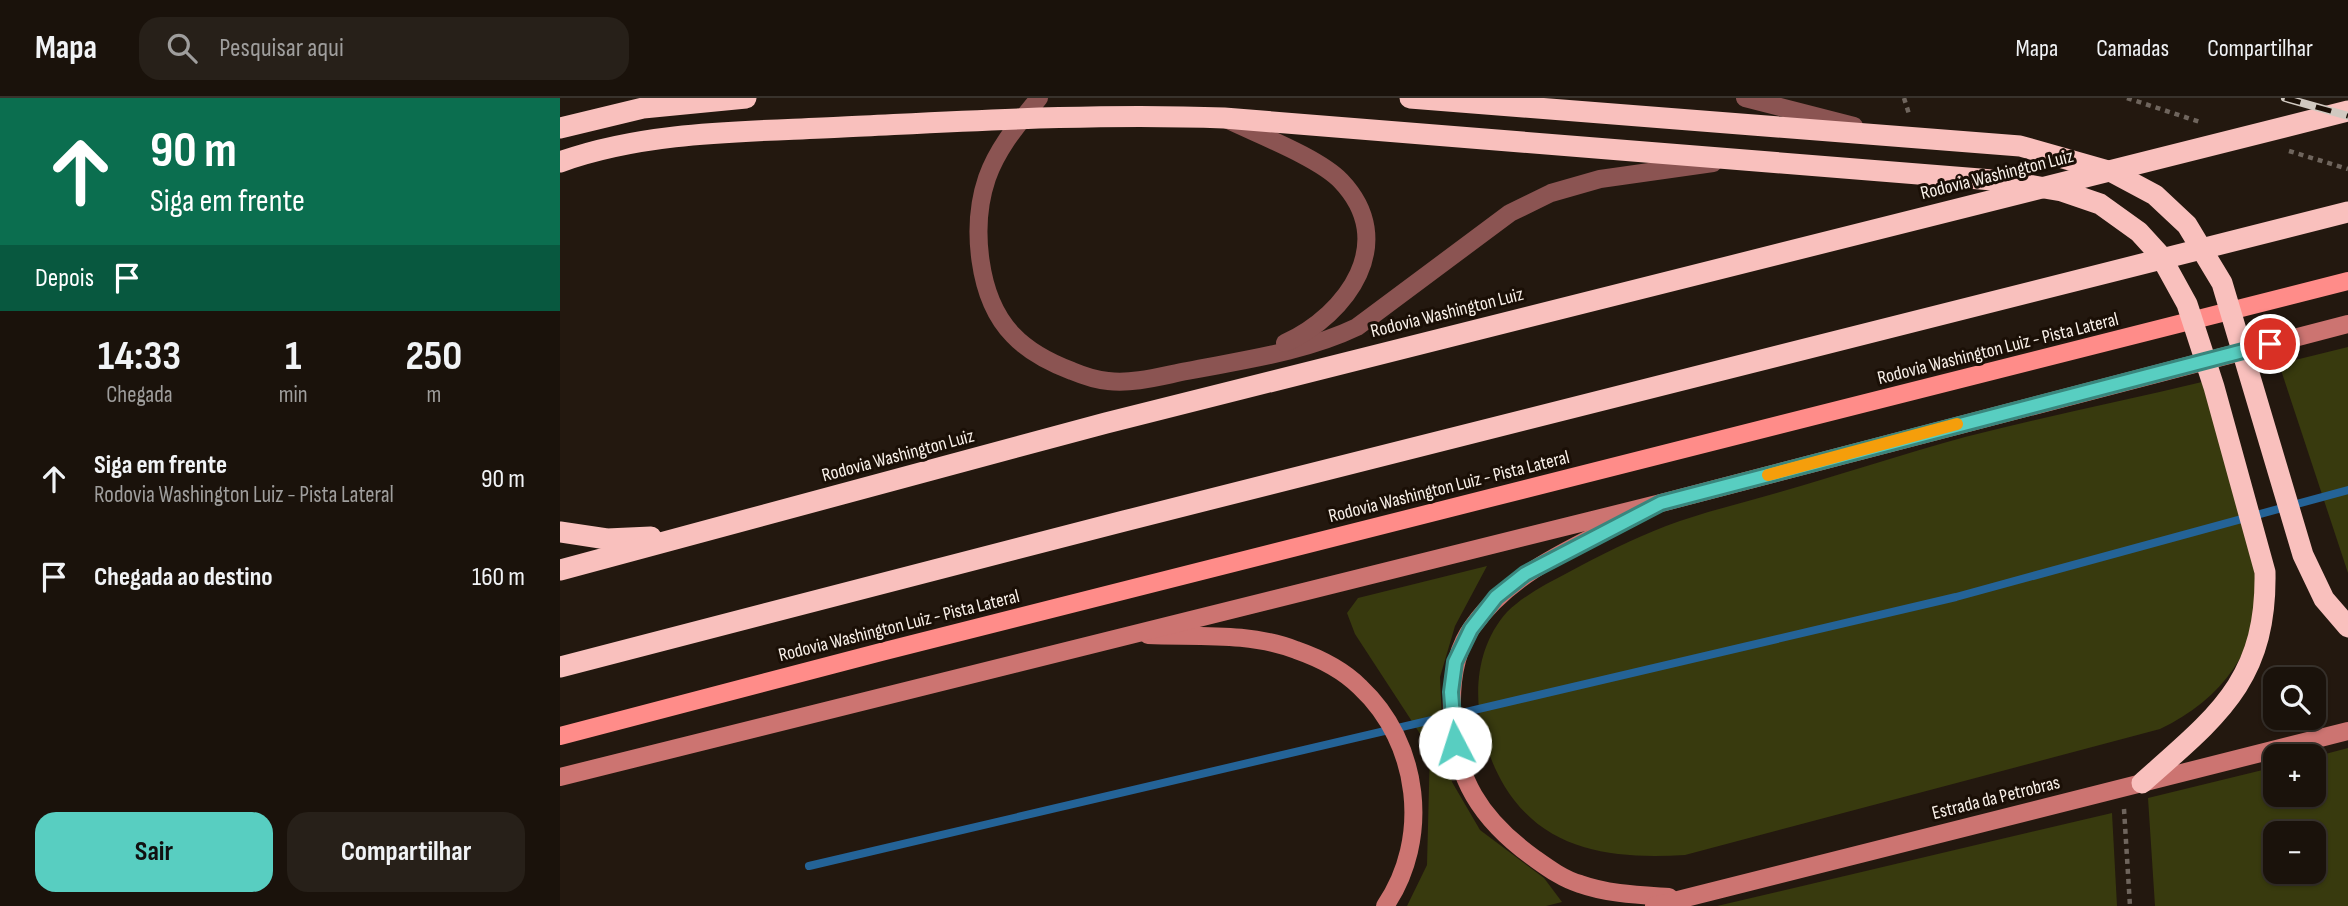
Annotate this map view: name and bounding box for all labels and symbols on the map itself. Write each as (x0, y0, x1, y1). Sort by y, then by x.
street label: Rodovia Washington Luiz (1918, 145, 2076, 205)
street label: Rodovia Washington Luiz (1368, 283, 1526, 343)
street label: Rodovia Washington Luiz - Pista Lateral (1875, 308, 2121, 390)
pin (2240, 314, 2300, 374)
street label: Rodovia Washington Luiz (819, 425, 977, 487)
street label: Rodovia Washington Luiz - Pista Lateral (1326, 446, 1572, 528)
street label: Rodovia Washington Luiz - Pista Lateral (776, 585, 1022, 667)
position arrow (1418, 706, 1492, 780)
street label: Estrada da Petrobras (1930, 771, 2063, 825)

